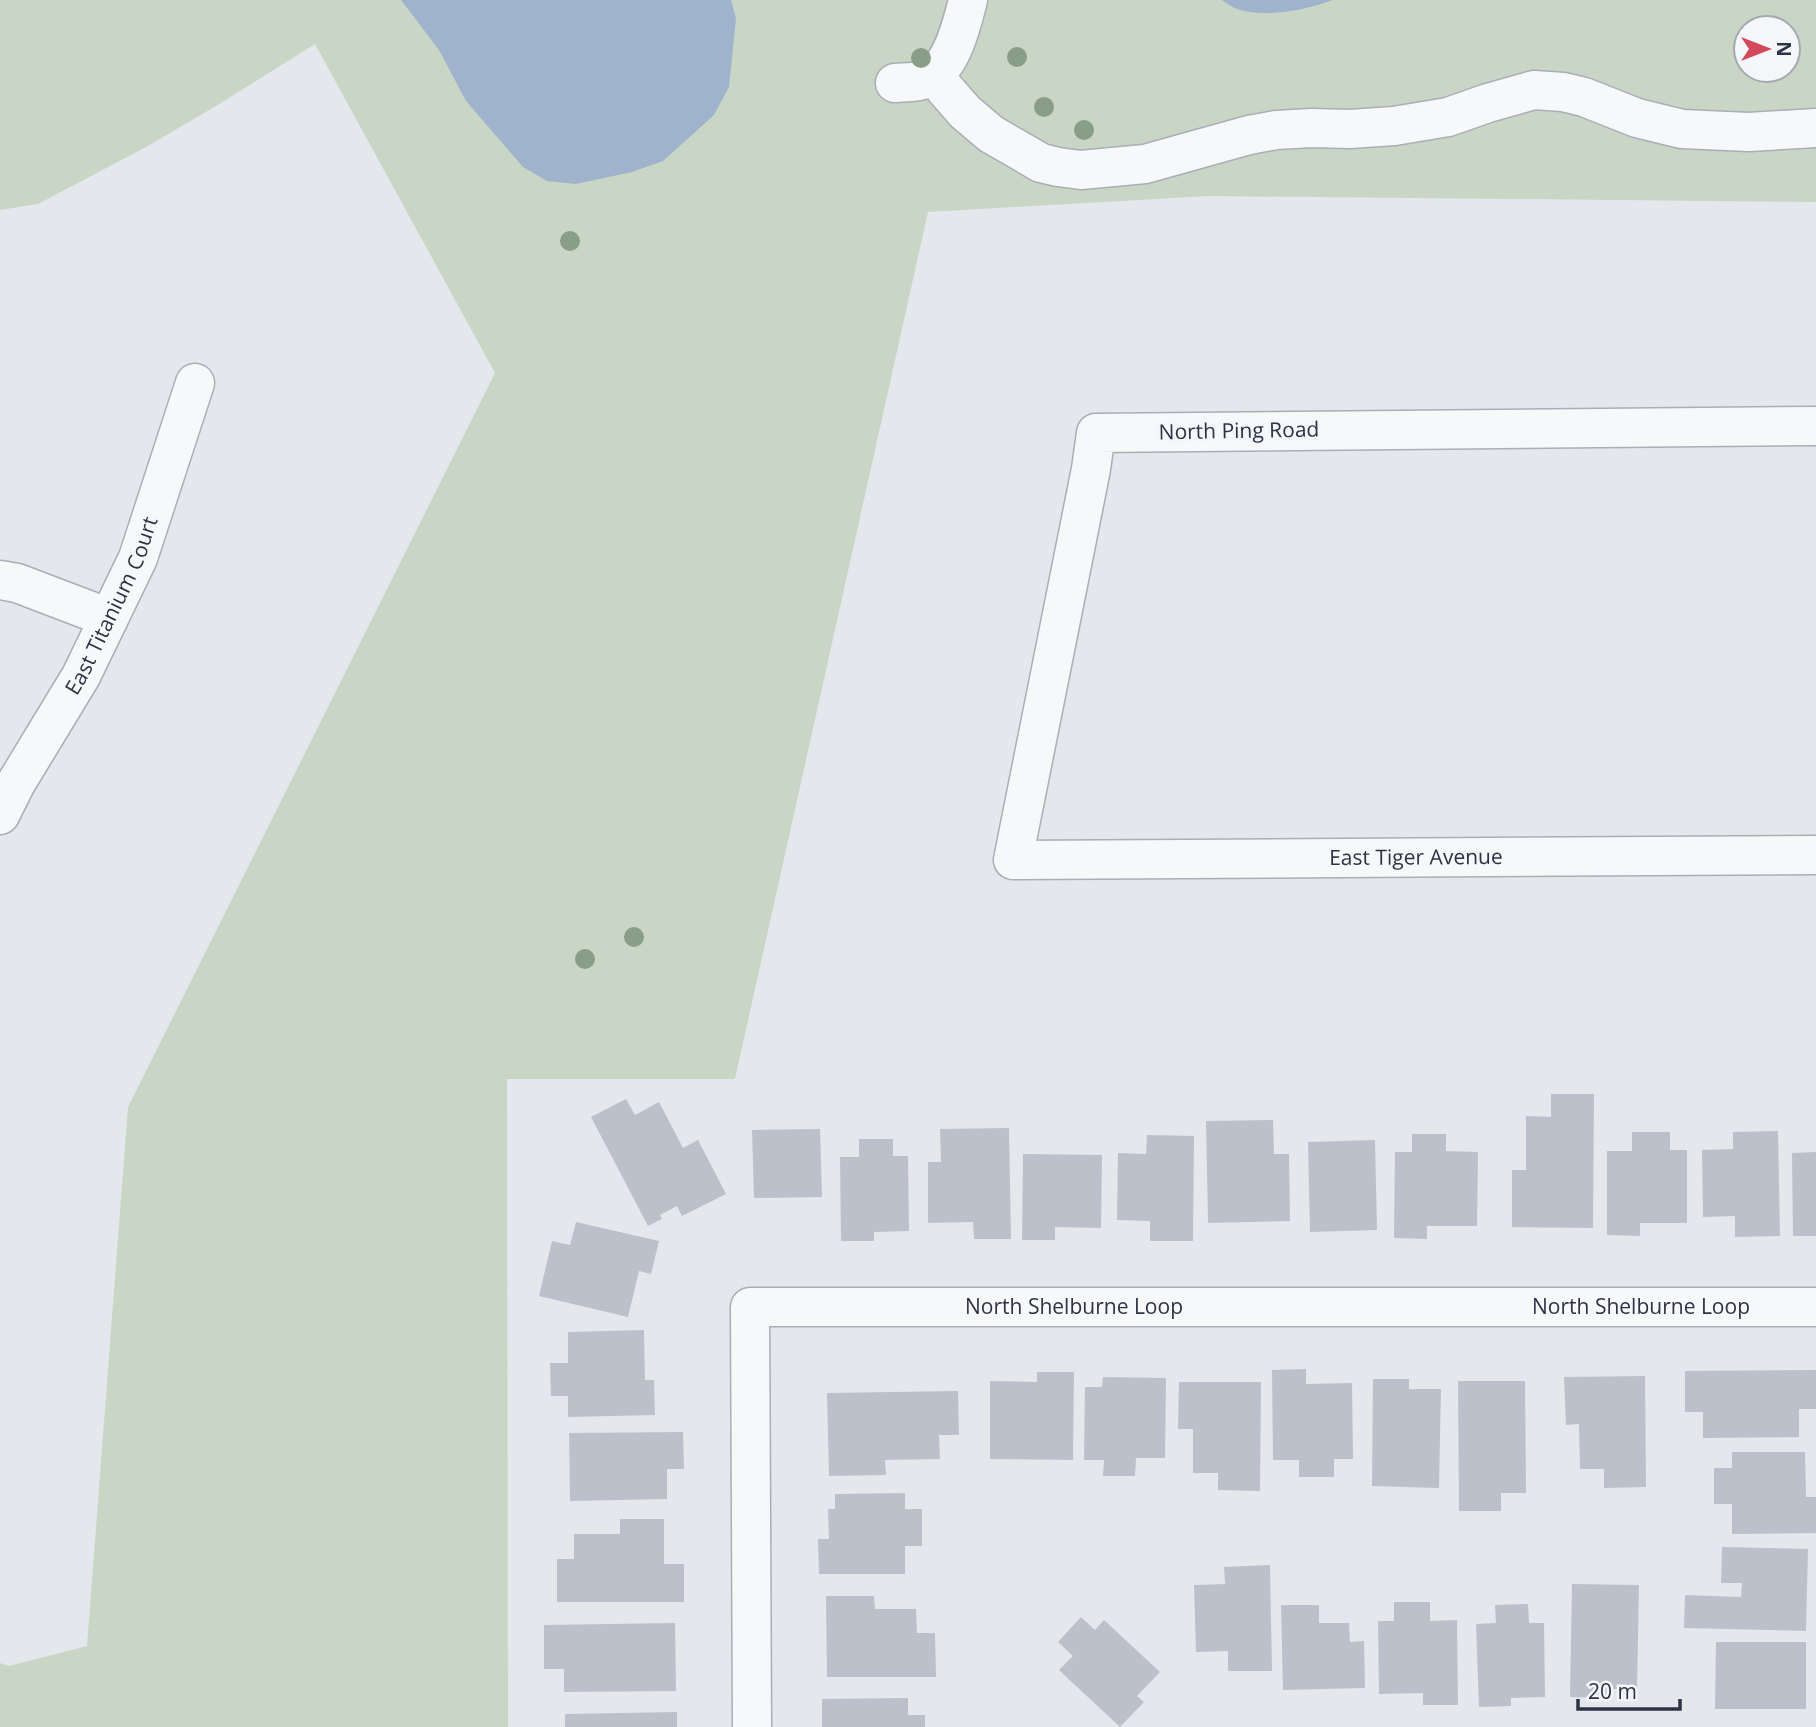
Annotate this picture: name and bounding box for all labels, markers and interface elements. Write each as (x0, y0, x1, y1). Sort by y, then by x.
north arrow (1732, 14, 1802, 84)
text: N (1771, 41, 1797, 57)
street label: North Ping Road (1158, 415, 1320, 445)
street label: East Titanium Court (58, 513, 164, 700)
street label: East Tiger Avenue (1329, 842, 1503, 871)
street label: North Shelburne Loop (965, 1292, 1183, 1320)
street label: North Shelburne Loop (1532, 1292, 1750, 1320)
scale bar (1578, 1668, 1680, 1712)
text: 20 m (1588, 1677, 1637, 1705)

